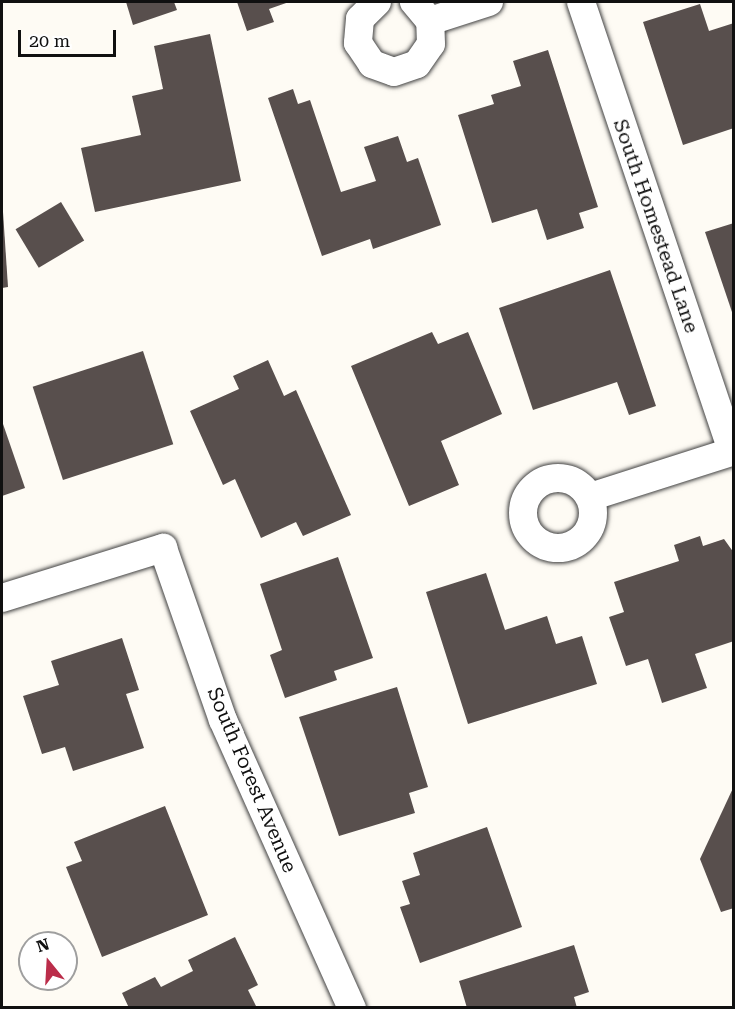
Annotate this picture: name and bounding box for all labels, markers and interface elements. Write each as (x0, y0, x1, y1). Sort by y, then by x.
scale bar (21, 18, 118, 56)
text: 20 m (29, 30, 70, 51)
street label: South Homestead Lane (608, 116, 704, 336)
street label: South Forest Avenue (202, 684, 302, 876)
north arrow (18, 931, 78, 991)
text: N (34, 934, 52, 956)

